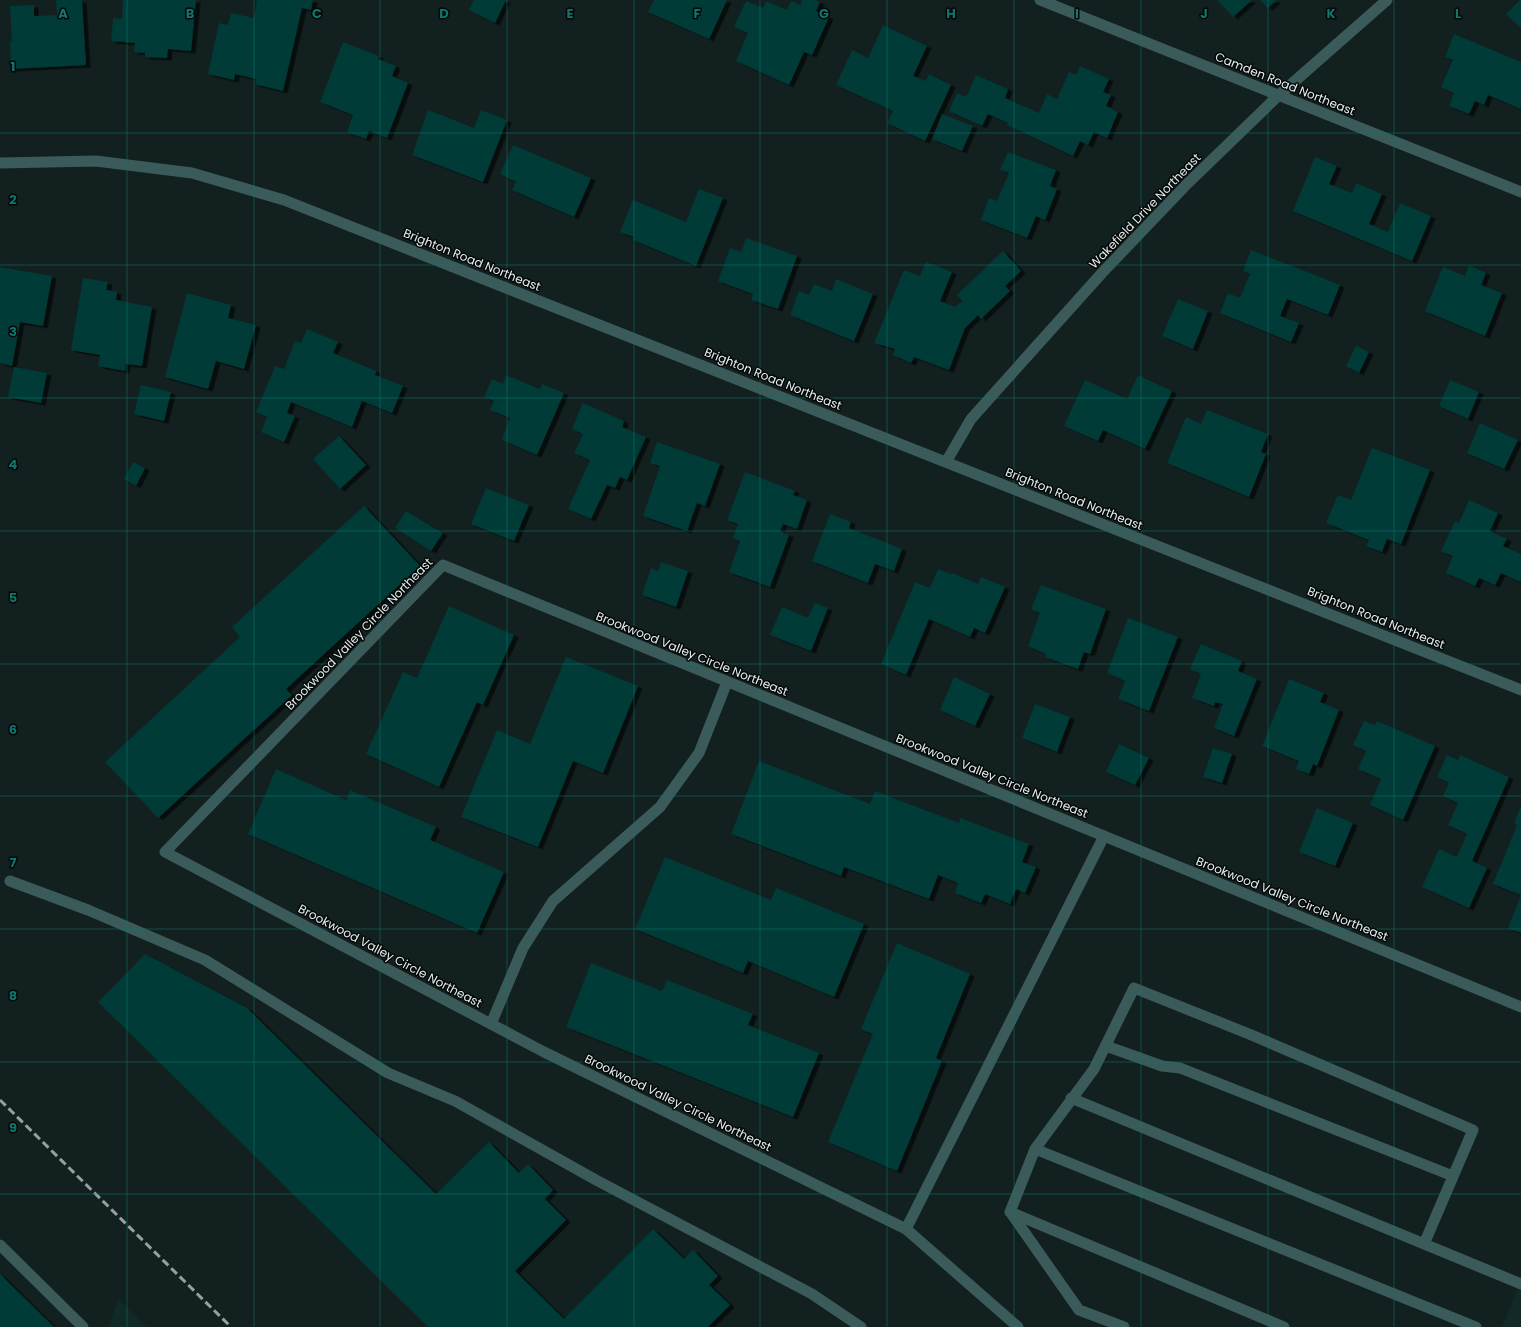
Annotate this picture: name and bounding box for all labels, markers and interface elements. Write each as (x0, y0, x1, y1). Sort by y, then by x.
text: A (58, 4, 68, 23)
text: B (186, 4, 195, 23)
text: C (312, 4, 322, 23)
text: D (439, 4, 449, 23)
text: E (566, 4, 574, 23)
text: F (693, 4, 701, 23)
text: G (819, 4, 829, 23)
text: H (946, 4, 956, 23)
text: I (1075, 4, 1079, 23)
text: J (1200, 4, 1208, 23)
text: K (1326, 4, 1336, 23)
text: L (1455, 4, 1461, 23)
street label: Camden Road Northeast (1213, 48, 1358, 119)
text: 1 (11, 57, 15, 76)
street label: Wakefield Drive Northeast (1085, 149, 1204, 272)
text: 2 (9, 190, 17, 209)
street label: Brighton Road Northeast (401, 224, 543, 295)
text: 3 (9, 322, 17, 341)
street label: Brighton Road Northeast (702, 343, 844, 414)
text: 4 (9, 455, 18, 474)
street label: Brighton Road Northeast (1003, 463, 1145, 534)
street label: Brookwood Valley Circle Northeast (281, 554, 436, 714)
street label: Brighton Road Northeast (1305, 582, 1447, 653)
text: 5 (9, 588, 17, 607)
street label: Brookwood Valley Circle Northeast (594, 607, 791, 700)
text: 6 (9, 720, 17, 739)
street label: Brookwood Valley Circle Northeast (894, 729, 1091, 822)
street label: Brookwood Valley Circle Northeast (1194, 852, 1391, 945)
text: 7 (10, 853, 17, 872)
street label: Brookwood Valley Circle Northeast (295, 900, 485, 1011)
text: 8 (9, 986, 17, 1005)
street label: Brookwood Valley Circle Northeast (582, 1050, 774, 1155)
text: 9 (9, 1118, 17, 1137)

